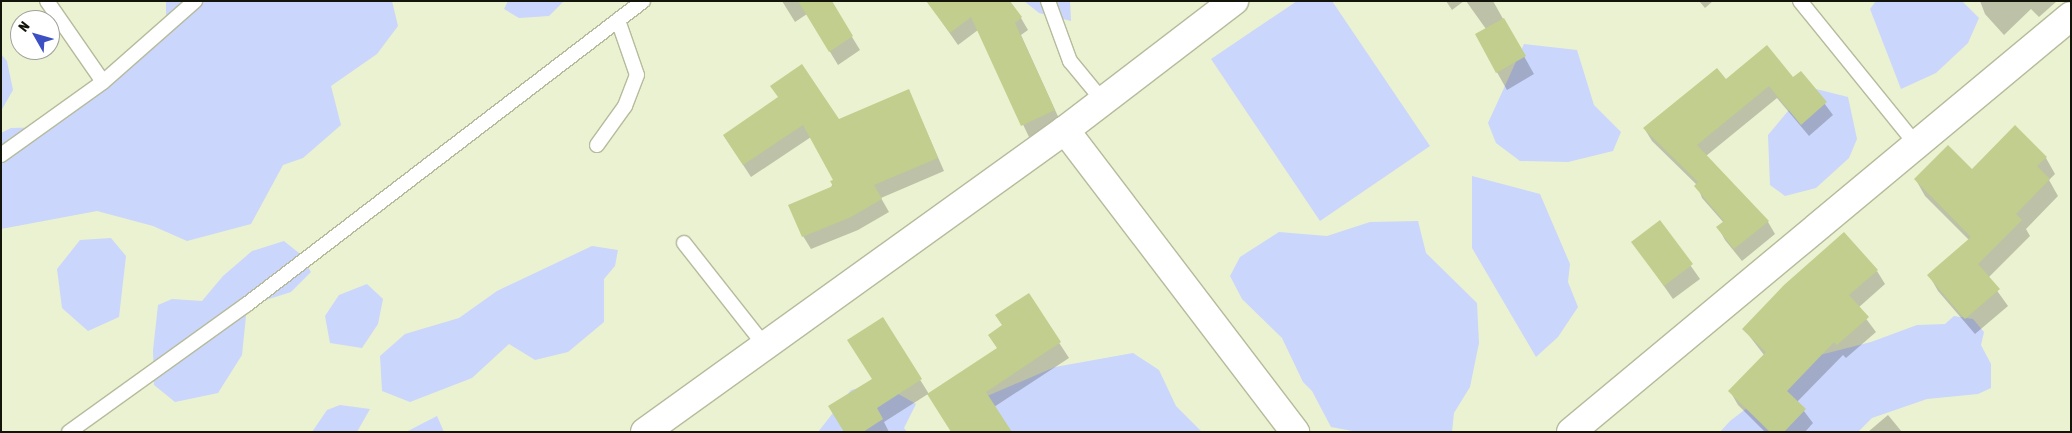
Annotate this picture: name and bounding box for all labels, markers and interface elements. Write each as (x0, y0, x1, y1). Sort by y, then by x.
north arrow (10, 10, 60, 60)
text: N (15, 18, 33, 35)

